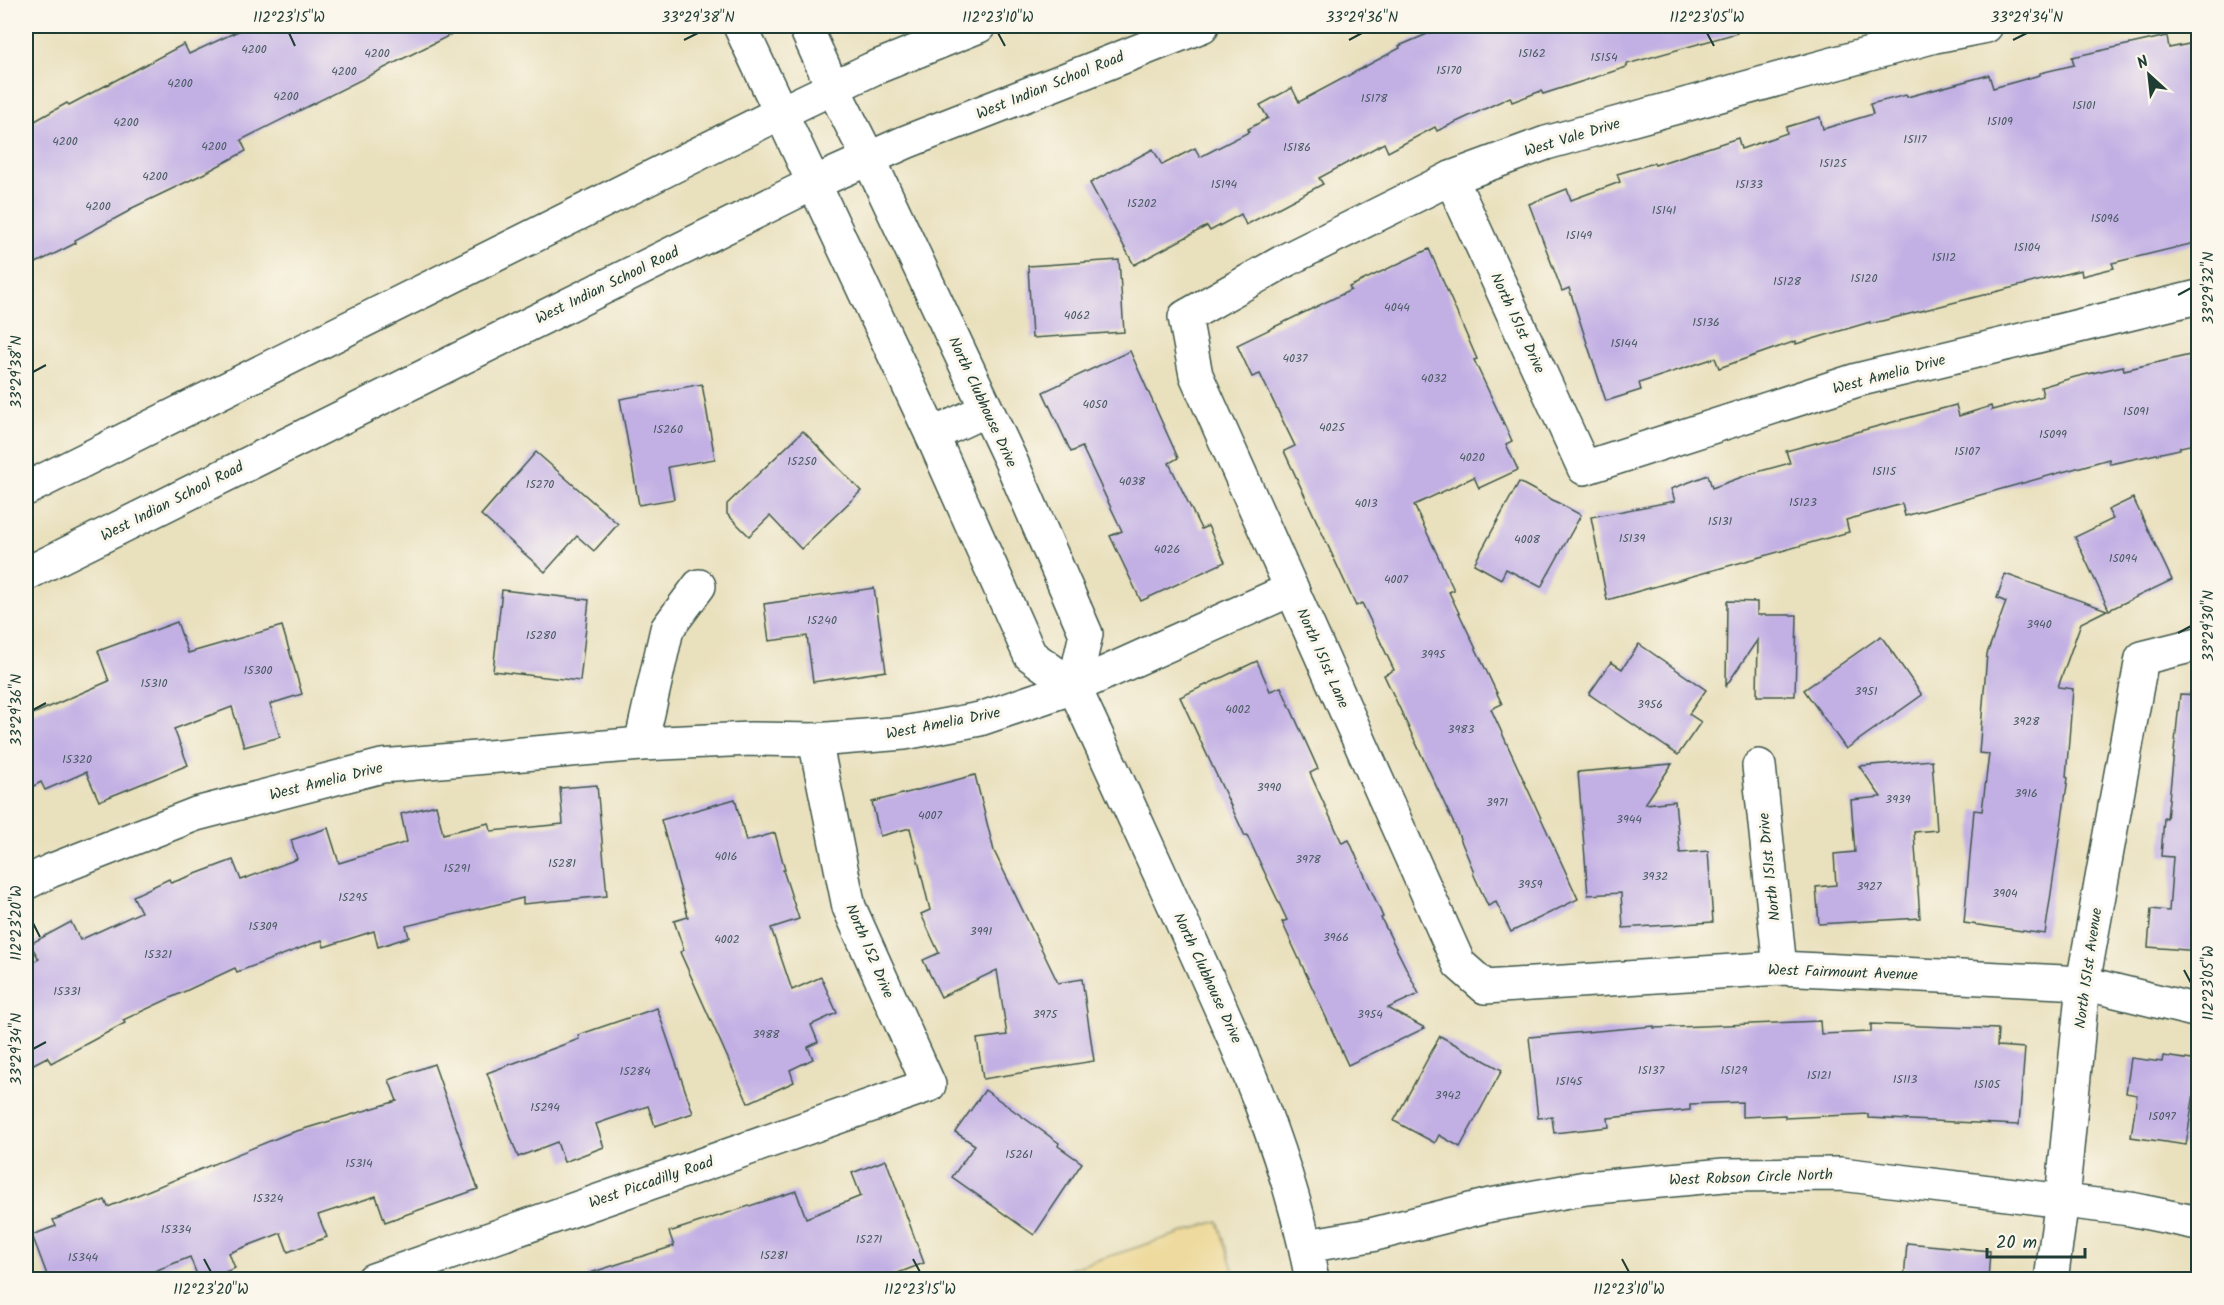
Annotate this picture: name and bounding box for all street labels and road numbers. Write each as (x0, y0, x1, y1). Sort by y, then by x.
street label: West Indian School Road (973, 45, 1128, 127)
street label: West Vale Drive (1521, 112, 1624, 164)
street label: West Indian School Road (531, 240, 684, 331)
street label: North 151st Drive (1483, 269, 1551, 378)
street label: North Clubhouse Drive (941, 333, 1023, 472)
street label: West Amelia Drive (1830, 348, 1949, 402)
street label: West Indian School Road (97, 455, 249, 548)
street label: North 151st Lane (1289, 604, 1355, 713)
street label: West Amelia Drive (884, 701, 1003, 747)
street label: West Amelia Drive (267, 756, 386, 808)
street label: North 151st Drive (1752, 811, 1788, 922)
street label: North 152 Drive (838, 900, 900, 1003)
street label: North 151st Avenue (2069, 906, 2109, 1030)
street label: North Clubhouse Drive (1166, 909, 1248, 1048)
street label: West Fairmount Avenue (1768, 958, 1919, 988)
street label: West Piccadilly Road (586, 1150, 717, 1216)
street label: West Robson Circle North (1669, 1163, 1833, 1193)

